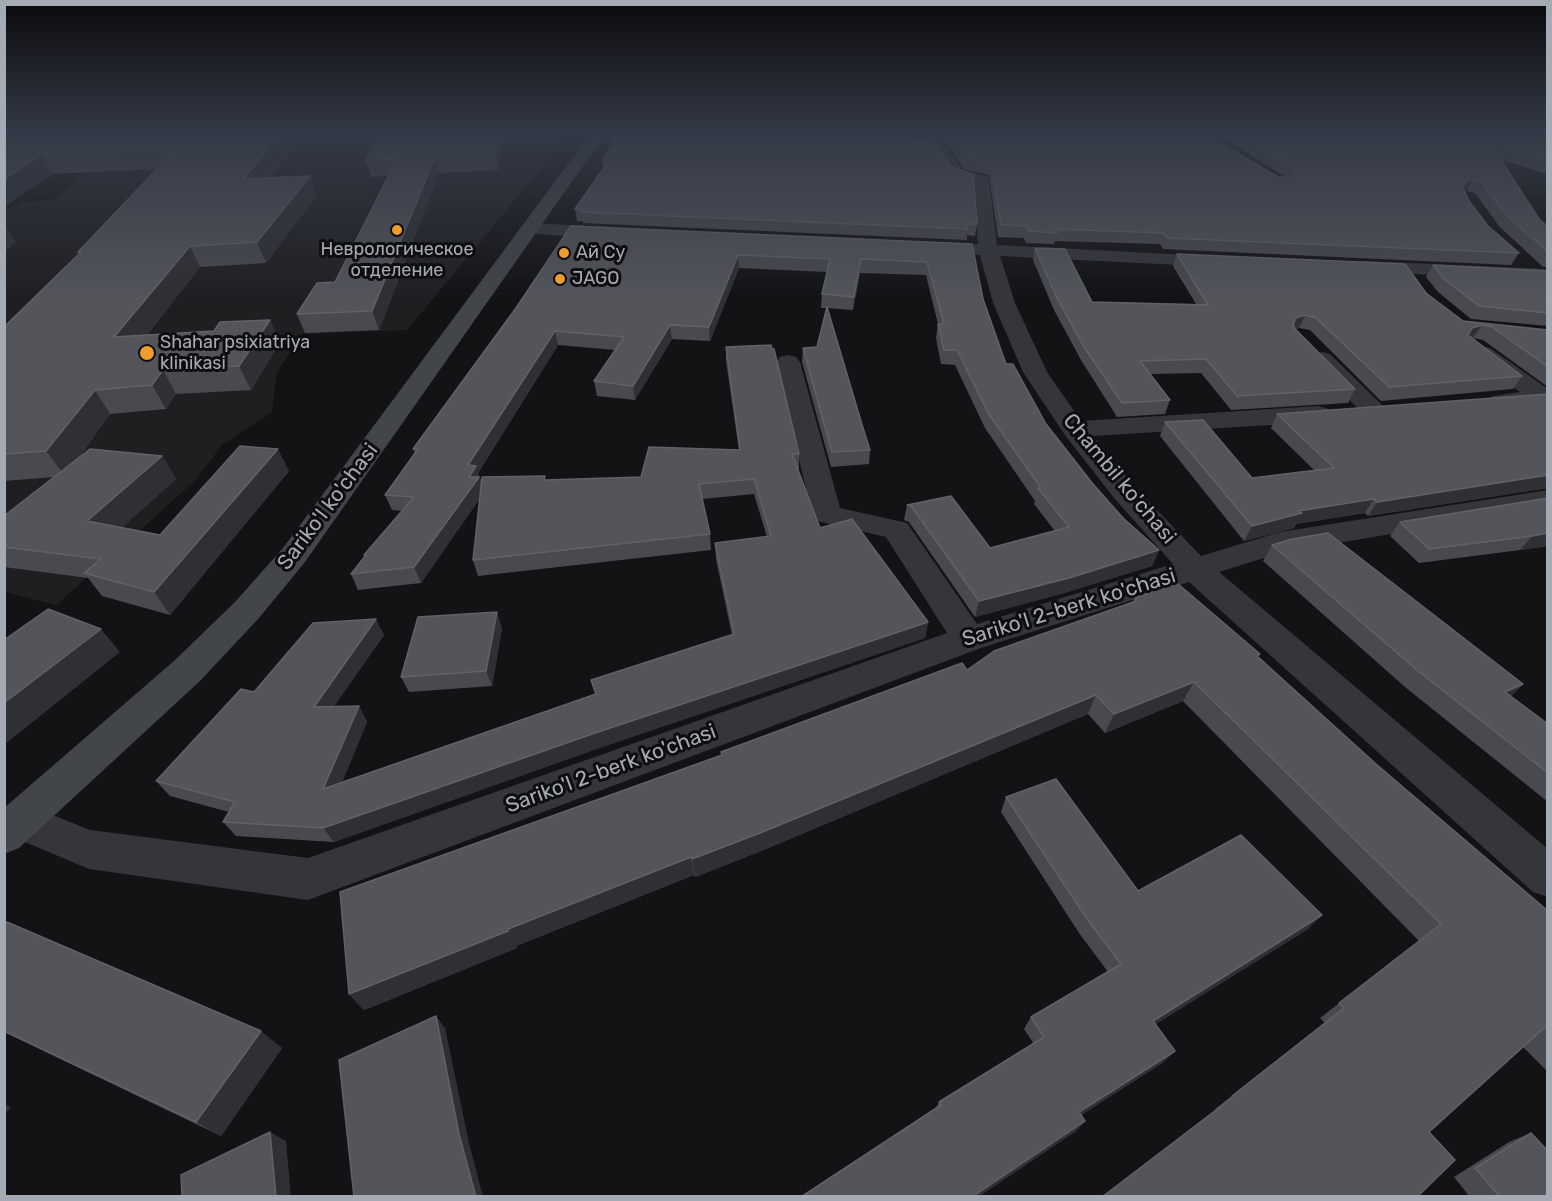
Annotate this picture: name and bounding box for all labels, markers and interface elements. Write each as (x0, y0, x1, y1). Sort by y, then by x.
marker: Неврологическое отделение (390, 223, 404, 237)
place label: Неврологическое отделение (321, 239, 473, 282)
place label: Ай Су (576, 242, 625, 264)
marker: Ай Су (557, 246, 571, 260)
place label: JAGO (572, 268, 619, 290)
marker: JAGO (553, 272, 567, 286)
place label: Shahar psixiatriya klinikasi (160, 332, 310, 374)
marker: Shahar psixiatriya klinikasi (138, 344, 156, 362)
street label: Chambil ko'chasi (1057, 409, 1181, 549)
street label: Sariko'l ko'chasi (272, 439, 384, 575)
street label: Sariko'l 2-berk ko'chasi (959, 563, 1179, 653)
street label: Sariko'l 2-berk ko'chasi (502, 719, 720, 819)

